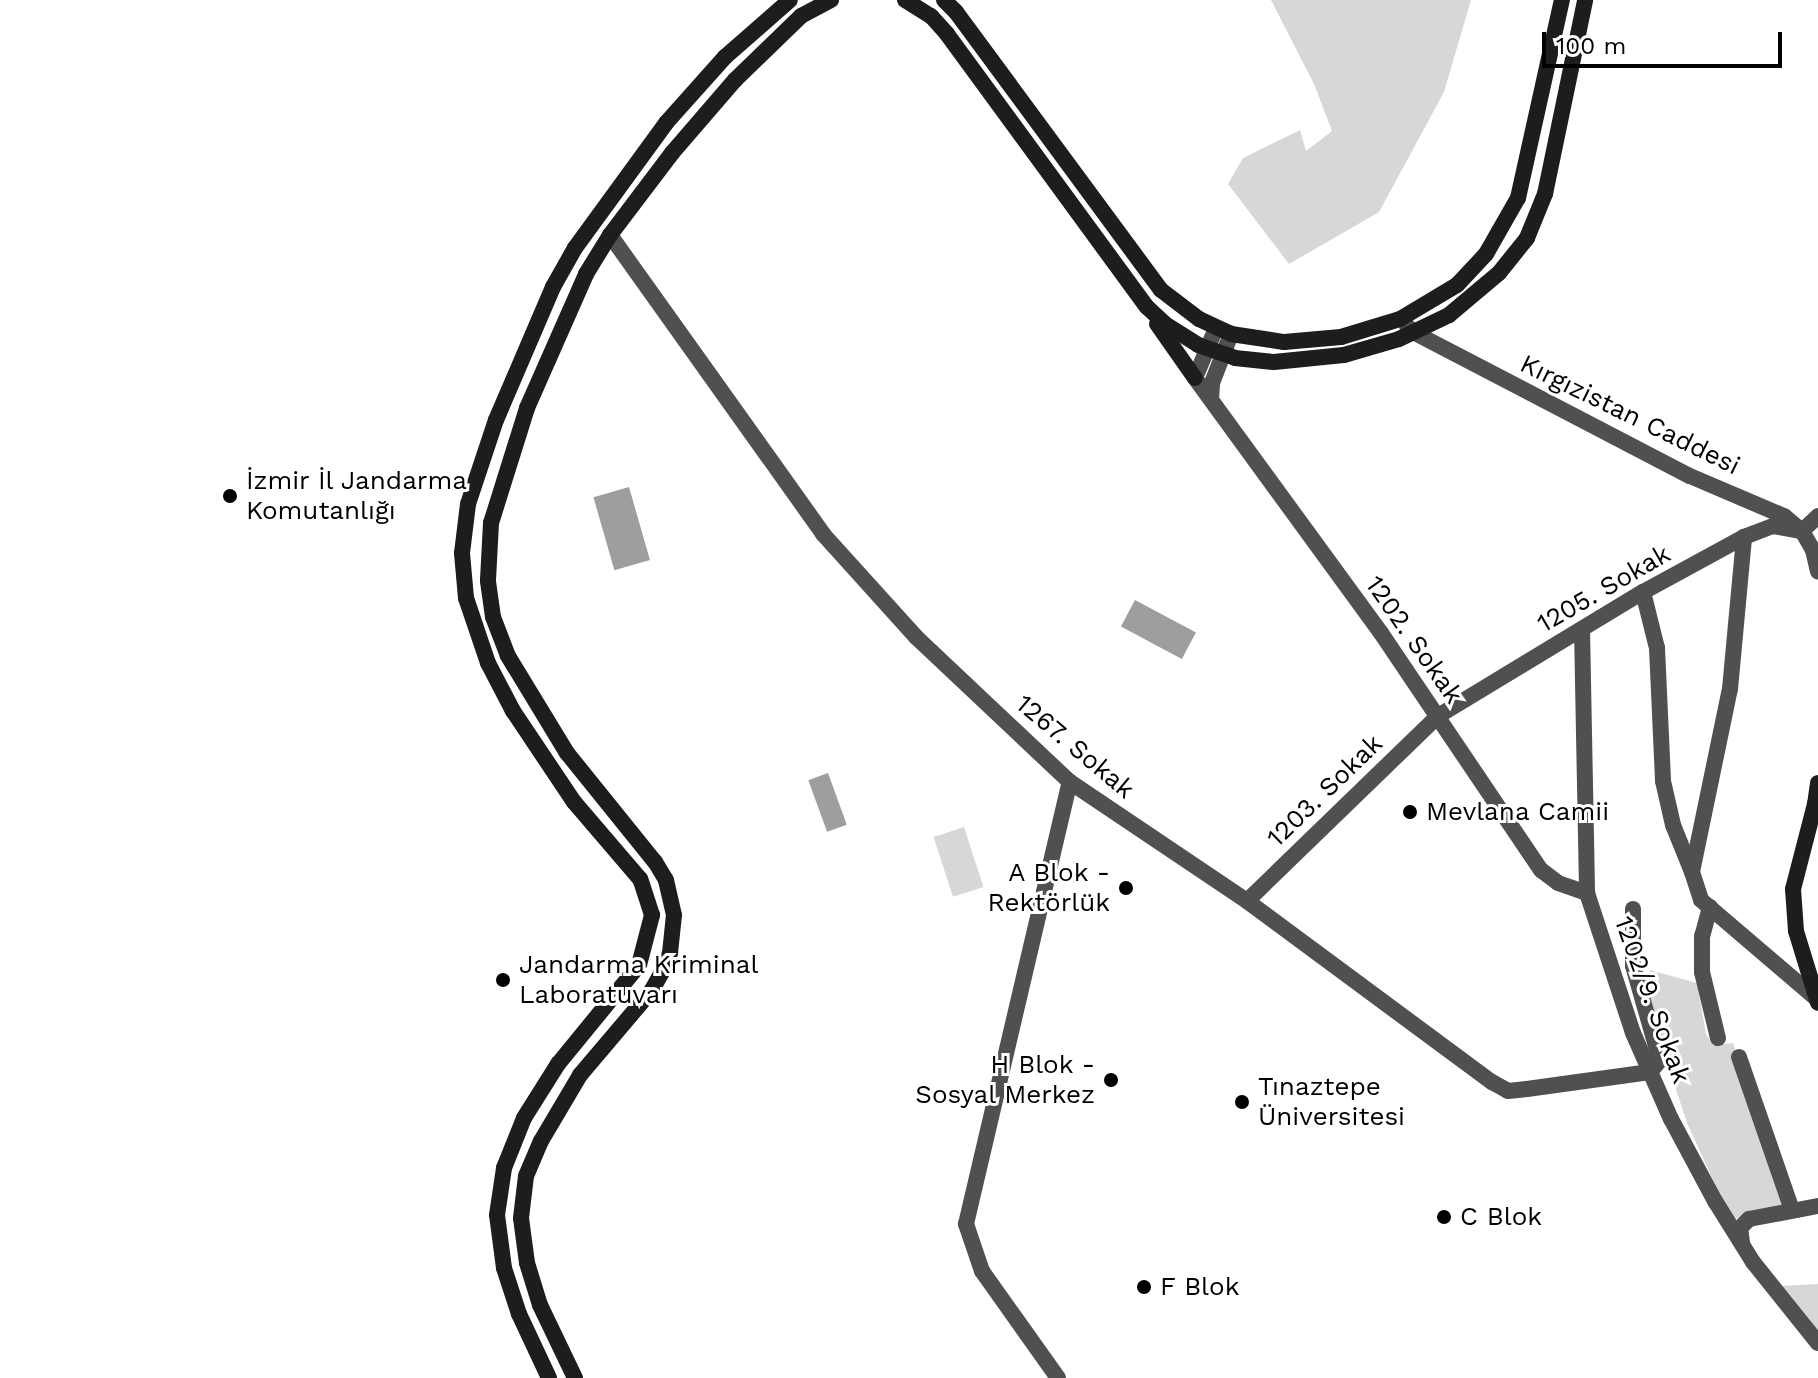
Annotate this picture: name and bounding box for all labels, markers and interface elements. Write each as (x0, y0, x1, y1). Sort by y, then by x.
scale bar (1546, 16, 1786, 66)
text: 100 m (1556, 32, 1626, 60)
street label: Kırgızistan Caddesi (1515, 348, 1745, 482)
place label: İzmir İl Jandarma Komutanlığı (246, 465, 469, 526)
marker: İzmir İl Jandarma Komutanlığı (221, 487, 239, 505)
street label: 1205. Sokak (1532, 538, 1676, 640)
street label: 1202. Sokak (1359, 570, 1469, 710)
street label: 1267. Sokak (1009, 688, 1141, 806)
street label: 1203. Sokak (1261, 728, 1389, 854)
place label: Mevlana Camii (1426, 796, 1610, 828)
marker: Mevlana Camii (1401, 803, 1419, 821)
place label: A Blok - Rektörlük (988, 857, 1110, 918)
marker: A Blok - Rektörlük (1117, 879, 1135, 897)
street label: 1202/9. Sokak (1607, 912, 1697, 1088)
place label: Jandarma Kriminal Laboratuvarı (519, 949, 759, 1010)
marker: Jandarma Kriminal Laboratuvarı (494, 971, 512, 989)
place label: H Blok - Sosyal Merkez (914, 1049, 1095, 1110)
marker: H Blok - Sosyal Merkez (1102, 1071, 1120, 1089)
place label: Tınaztepe Üniversitesi (1258, 1071, 1405, 1132)
marker: Tınaztepe Üniversitesi (1233, 1093, 1251, 1111)
place label: C Blok (1460, 1201, 1542, 1233)
marker: C Blok (1435, 1208, 1453, 1226)
place label: F Blok (1160, 1271, 1240, 1303)
marker: F Blok (1135, 1278, 1153, 1296)

